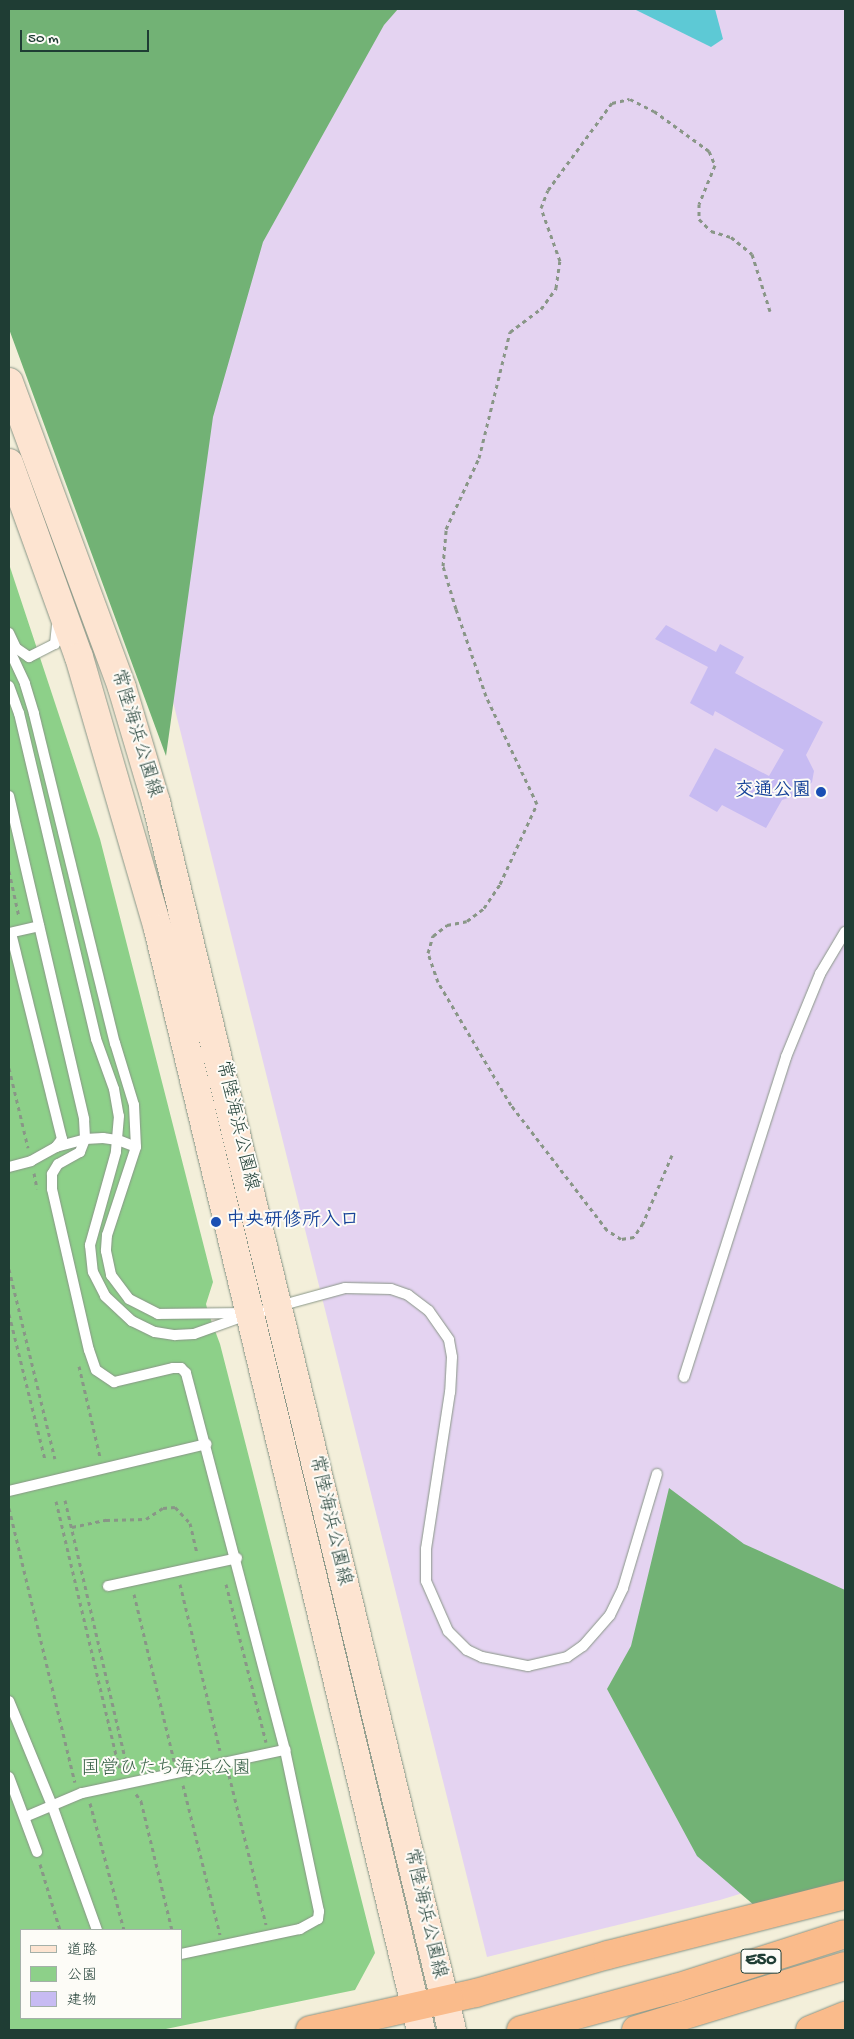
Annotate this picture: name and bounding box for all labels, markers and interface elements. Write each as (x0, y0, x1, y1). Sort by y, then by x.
scale bar (22, 20, 151, 52)
text: 50 m (28, 30, 59, 48)
street label: 常陸海浜公園線 (105, 667, 165, 801)
place label: 交通公園 (735, 781, 811, 803)
marker: 交通公園 (815, 786, 827, 798)
street label: 常陸海浜公園線 (210, 1059, 262, 1193)
place label: 中央研修所入口 (226, 1211, 359, 1233)
marker: 中央研修所入口 (210, 1216, 222, 1228)
street label: 常陸海浜公園線 (303, 1454, 355, 1588)
park label: 国営ひたち海浜公園 (81, 1759, 251, 1781)
street label: 常陸海浜公園線 (398, 1847, 450, 1981)
legend (20, 1929, 182, 2019)
text: 道路 (67, 1942, 97, 1960)
road number: E50 (740, 1945, 782, 1976)
text: 公園 (67, 1967, 97, 1985)
text: 建物 (67, 1992, 97, 2010)

